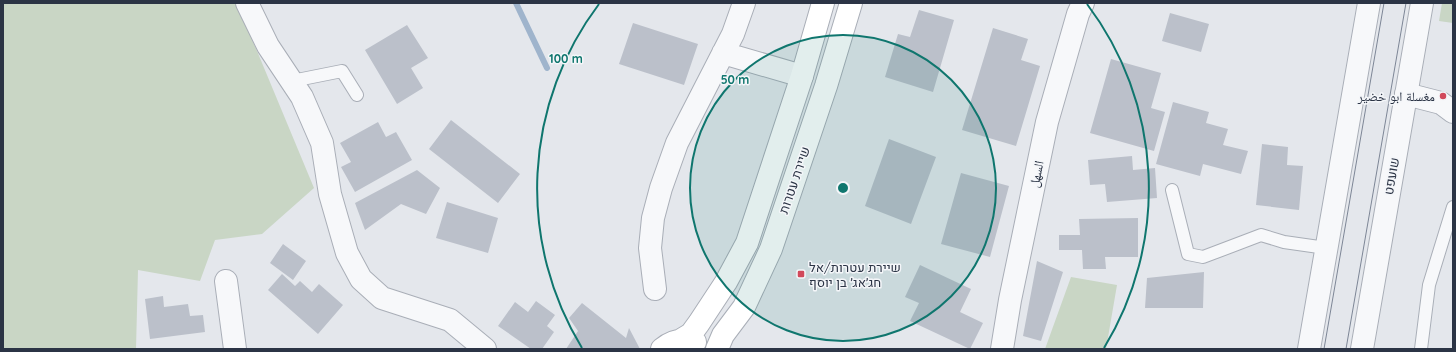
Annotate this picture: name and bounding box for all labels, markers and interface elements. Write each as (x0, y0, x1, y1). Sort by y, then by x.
text: 100 m (549, 51, 583, 66)
text: 50 m (721, 72, 749, 87)
place label: مغسلة ابو خضير (1357, 88, 1435, 105)
marker: مغسلة ابو خضير (1438, 91, 1448, 101)
street label: שיירת עטרות (775, 144, 813, 216)
street label: שועפט (1380, 156, 1402, 196)
street label: السهل (1025, 159, 1048, 189)
centre of rings (836, 181, 850, 195)
place label: שיירת עטרות/אל חג׳אג׳ בן יוסף (809, 259, 901, 290)
marker: שיירת עטרות/אל חג׳אג׳ בן יוסף (796, 269, 806, 279)

